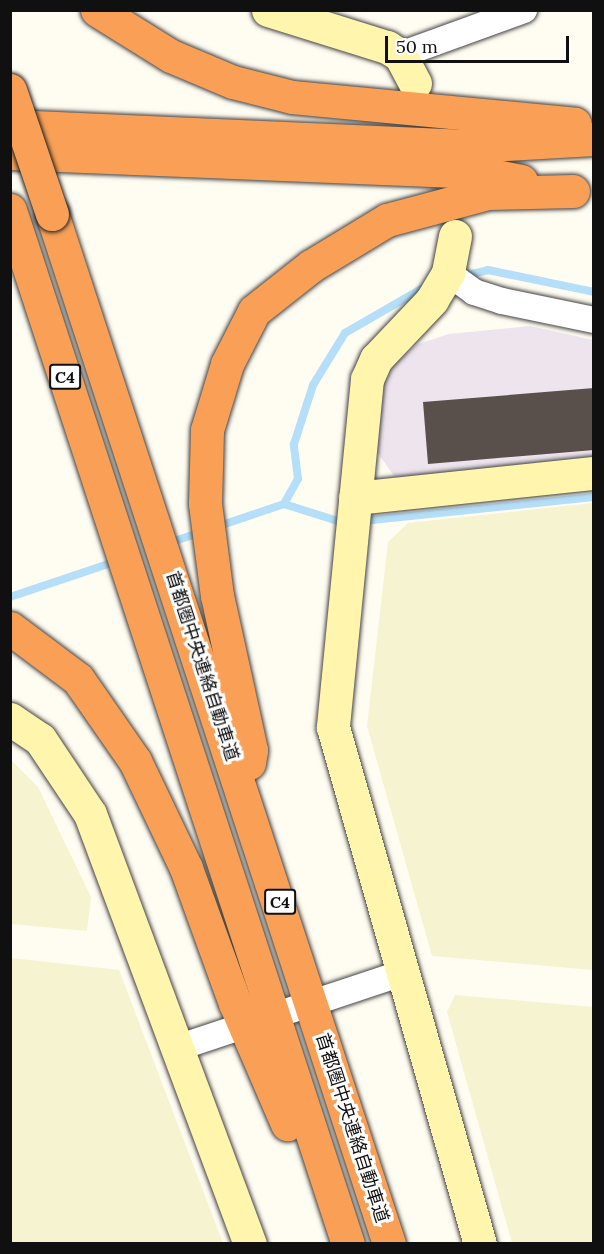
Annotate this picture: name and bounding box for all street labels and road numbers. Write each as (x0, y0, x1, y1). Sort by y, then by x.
road number: C4 (48, 364, 82, 390)
street label: 首都圏中央連絡自動車道 (161, 569, 243, 763)
road number: C4 (264, 889, 296, 915)
street label: 首都圏中央連絡自動車道 (311, 1031, 393, 1225)

